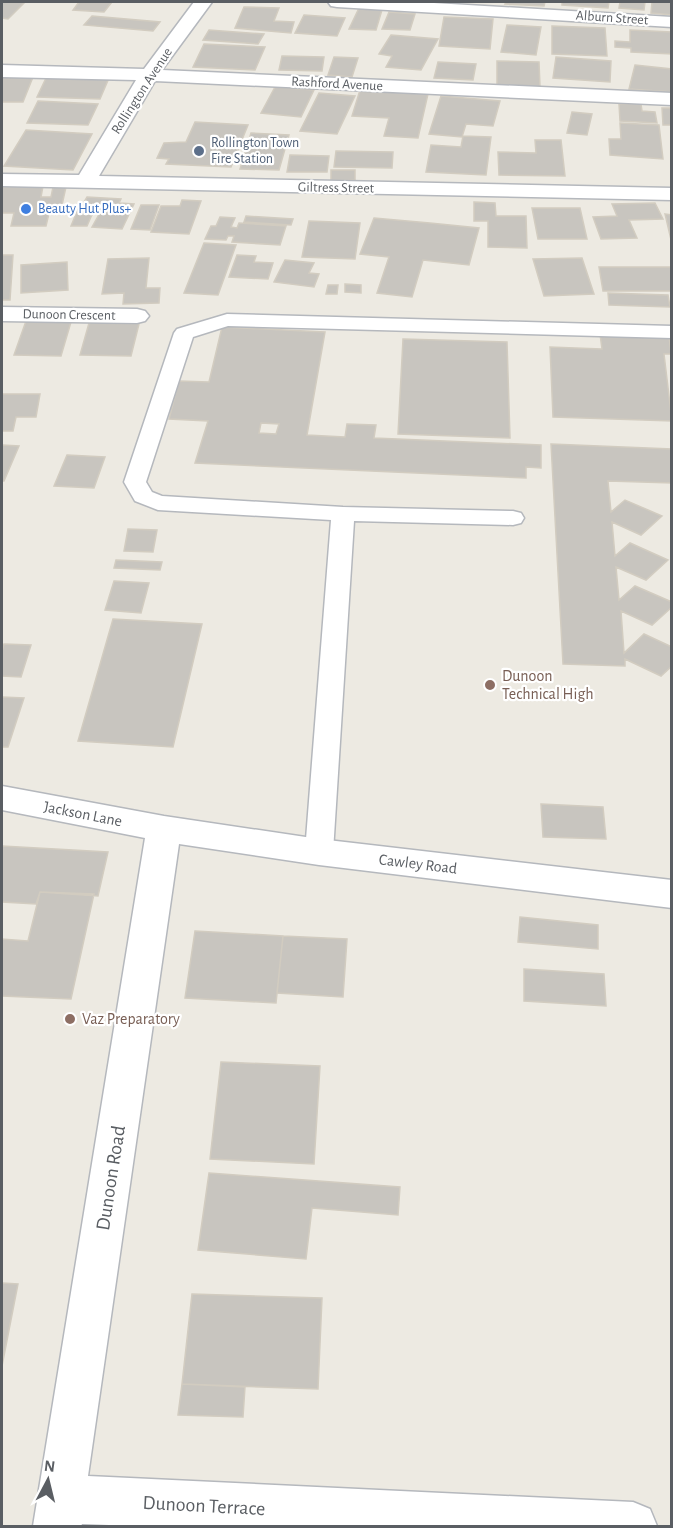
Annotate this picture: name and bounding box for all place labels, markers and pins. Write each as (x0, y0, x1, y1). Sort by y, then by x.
place label: Rollington Town Fire Station (211, 136, 299, 166)
marker: Rollington Town Fire Station (192, 144, 206, 158)
marker: Beauty Hut Plus+ (19, 202, 33, 216)
place label: Beauty Hut Plus+ (38, 202, 132, 216)
place label: Dunoon Technical High (502, 668, 594, 702)
marker: Dunoon Technical High (483, 678, 497, 692)
place label: Vaz Preparatory (82, 1011, 180, 1028)
marker: Vaz Preparatory (63, 1012, 77, 1026)

